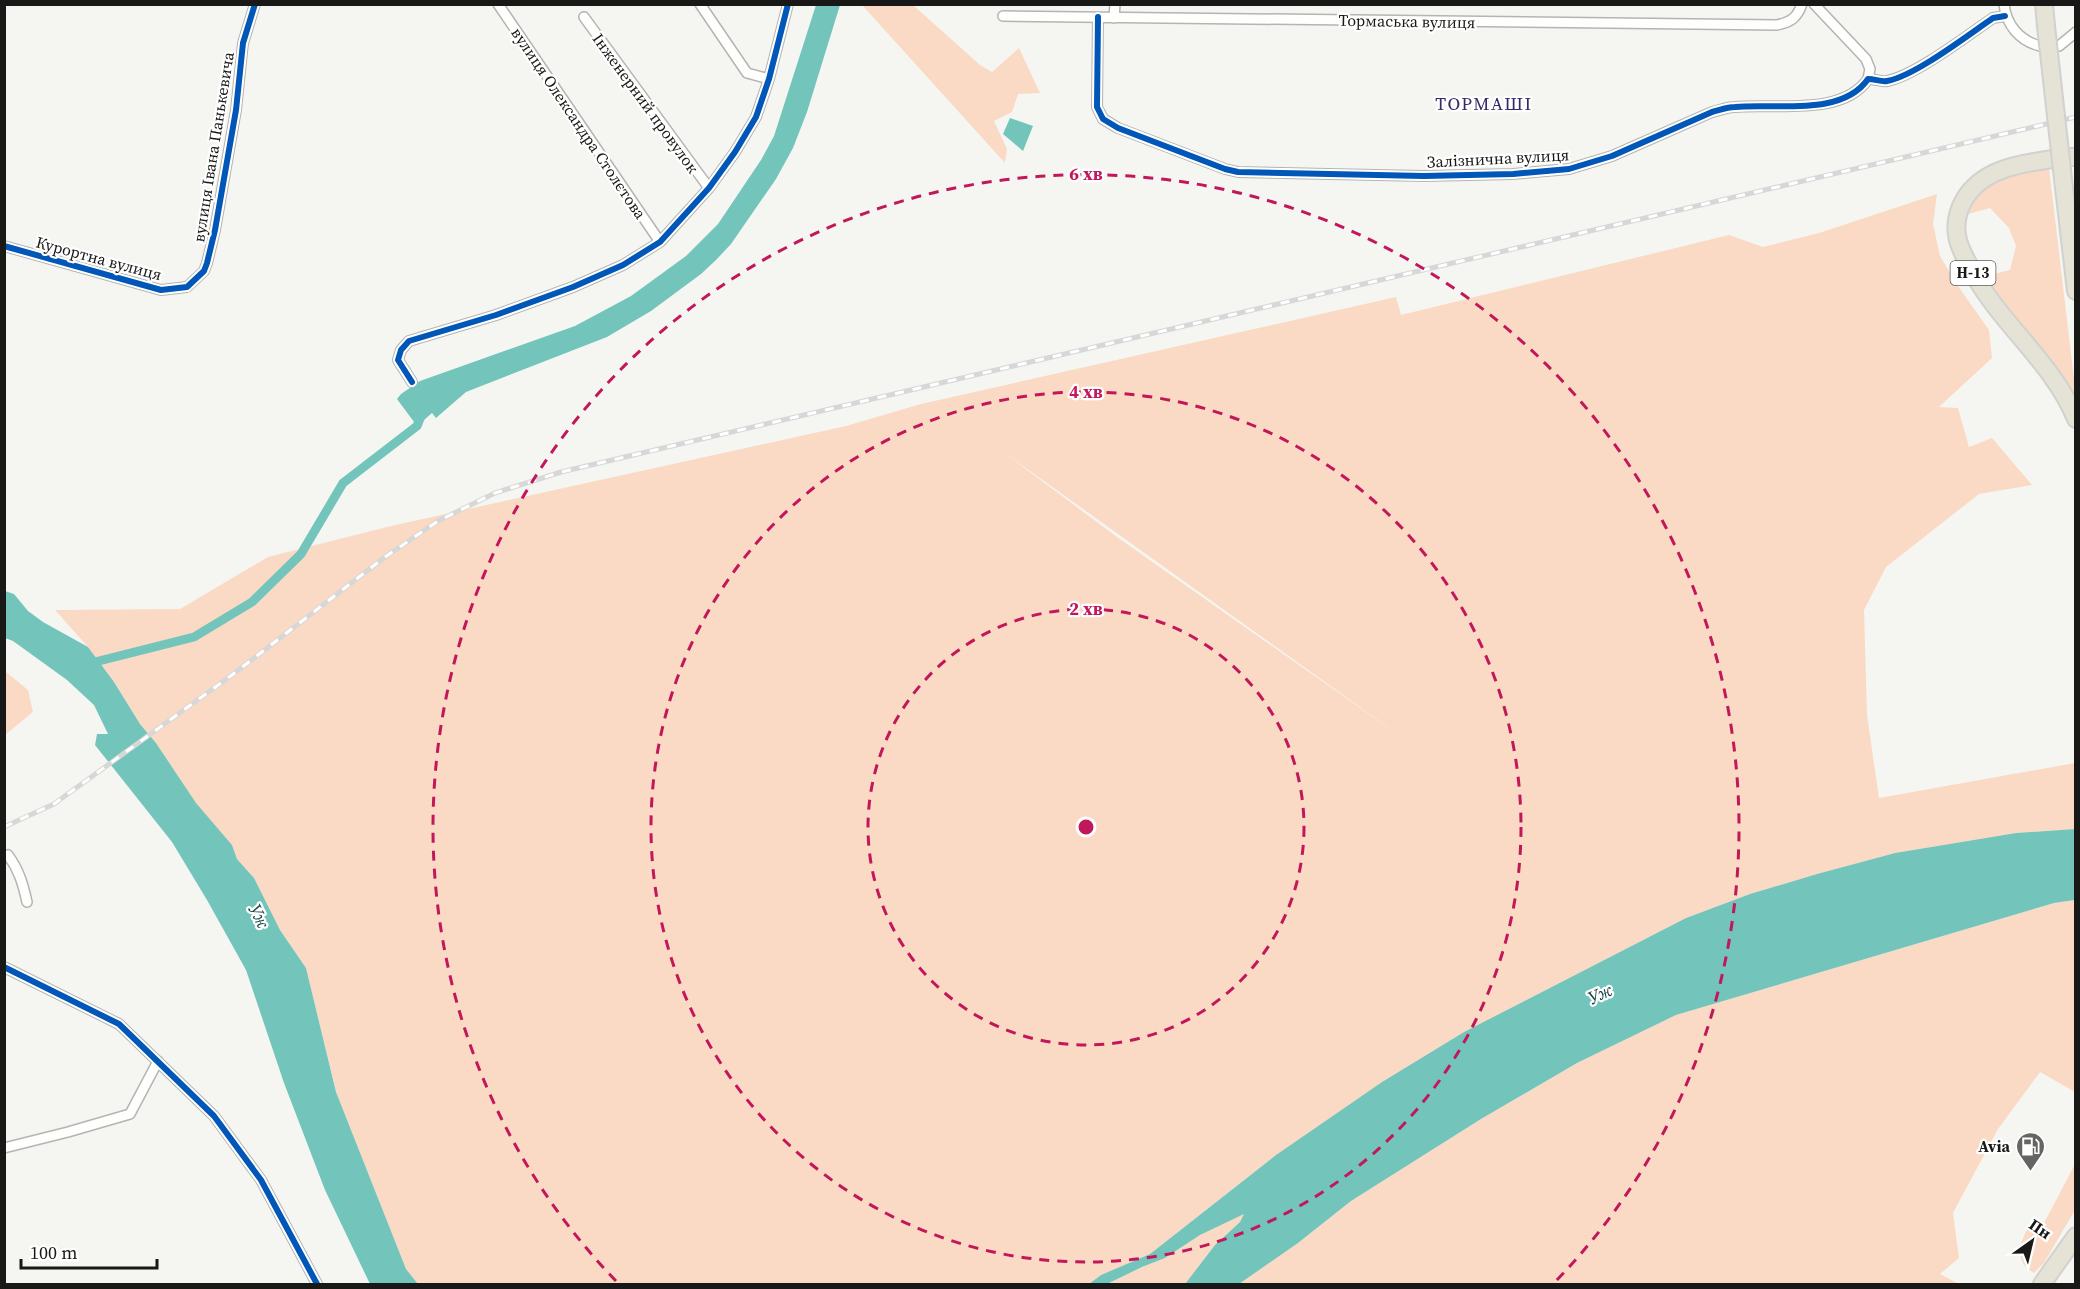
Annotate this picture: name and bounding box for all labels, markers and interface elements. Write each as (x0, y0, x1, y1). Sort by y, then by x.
street label: Тормаська вулиця (1339, 9, 1475, 33)
street label: вулиця Олександра Столєтова (506, 23, 652, 224)
street label: Інженерний провулок (588, 29, 704, 178)
street label: вулиця Івана Панькевича (187, 49, 239, 244)
district label: ТОРМАШІ (1435, 91, 1533, 116)
street label: Залізнична вулиця (1426, 143, 1570, 173)
text: 6 хв (1069, 161, 1103, 186)
street label: Курортна вулиця (34, 231, 164, 285)
road number: Н-13 (1950, 261, 1996, 285)
text: 4 хв (1069, 379, 1103, 404)
text: 2 хв (1069, 596, 1103, 621)
centre of rings (1076, 817, 1096, 837)
water label: Уж (243, 899, 276, 933)
water label: Уж (1584, 977, 1616, 1010)
fuel station icon: Avia (2015, 1130, 2047, 1172)
place label: Avia (1978, 1135, 2010, 1157)
north arrow (2002, 1211, 2062, 1271)
text: Пн (2025, 1213, 2056, 1244)
scale bar (21, 1232, 158, 1270)
text: 100 m (30, 1240, 77, 1265)

